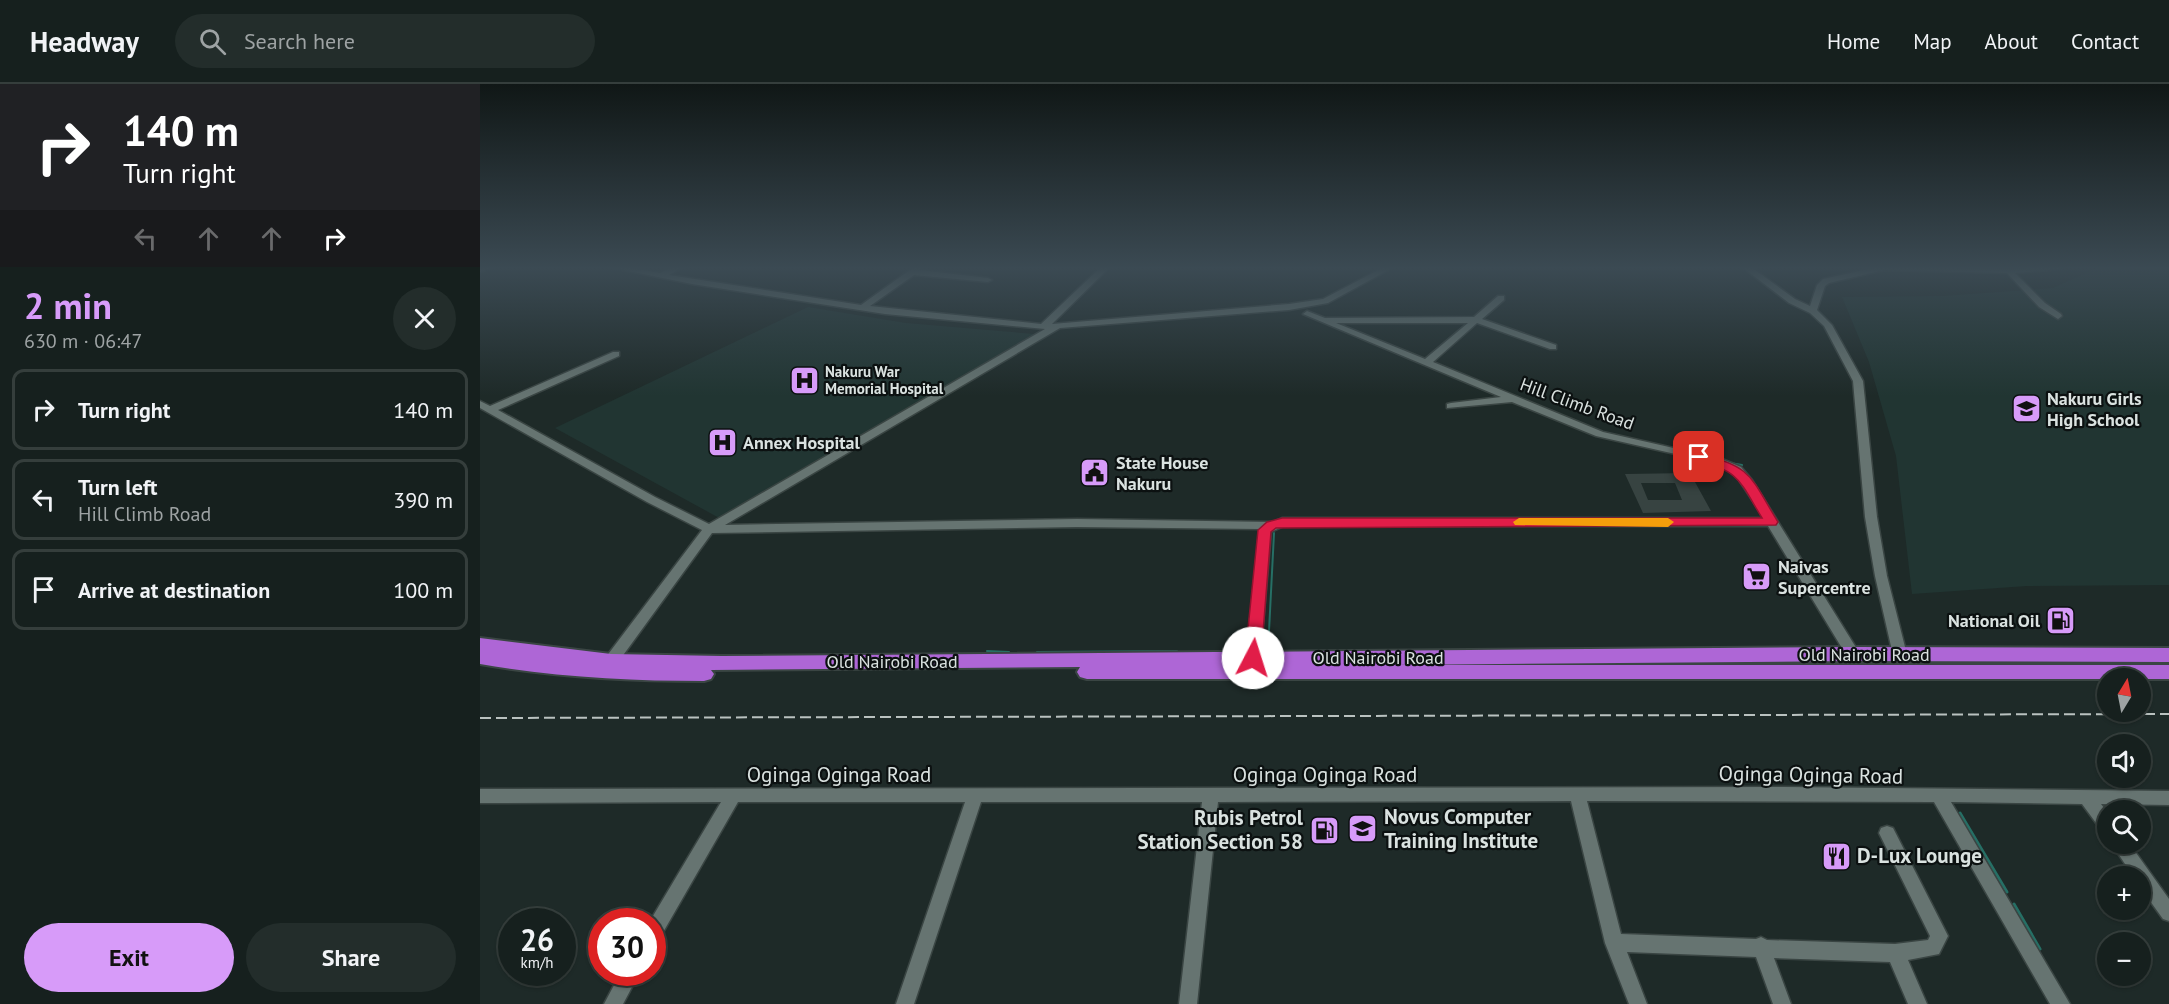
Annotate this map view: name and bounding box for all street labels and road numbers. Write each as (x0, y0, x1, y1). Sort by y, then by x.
street label: Hill Climb Road (1517, 372, 1637, 435)
street label: Old Nairobi Road (1798, 643, 1930, 666)
street label: Old Nairobi Road (1312, 646, 1444, 669)
street label: Old Nairobi Road (826, 650, 958, 673)
street label: Oginga Oginga Road (1718, 759, 1904, 790)
street label: Oginga Oginga Road (747, 761, 931, 788)
street label: Oginga Oginga Road (1233, 761, 1417, 788)

